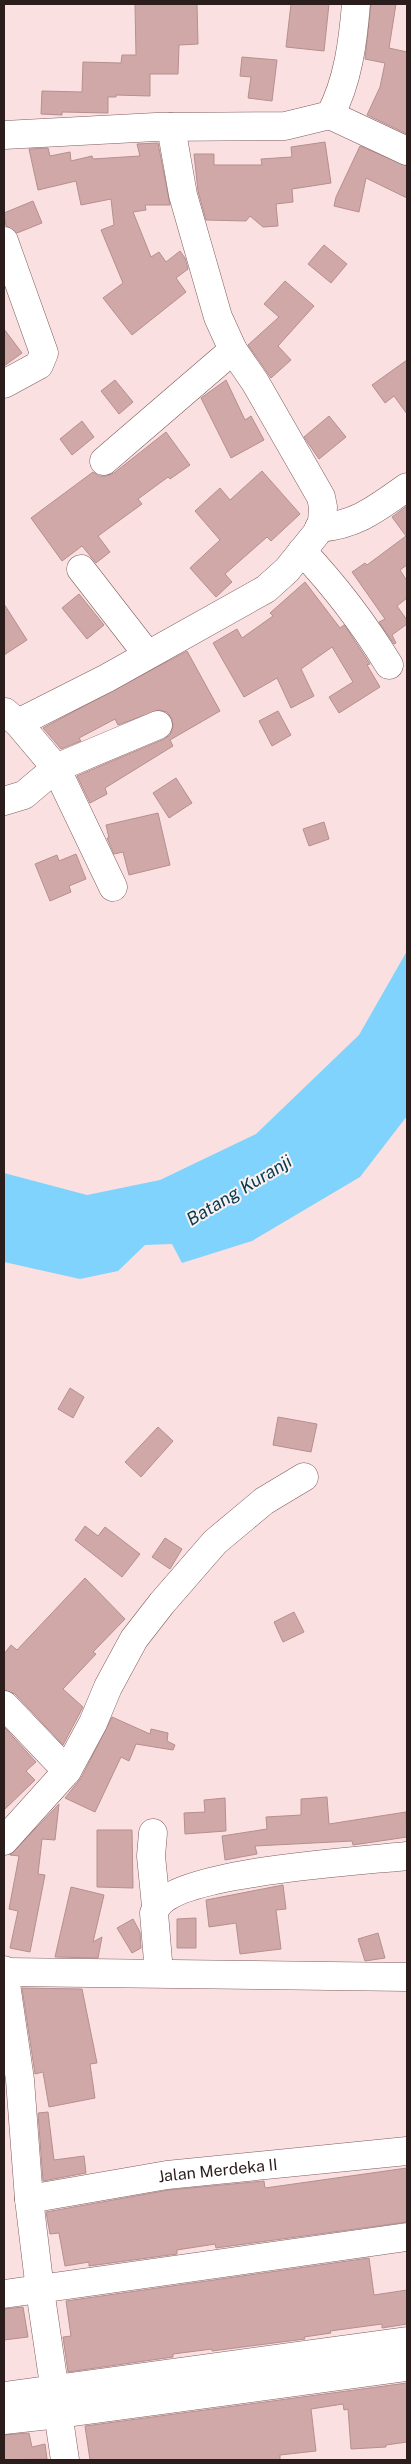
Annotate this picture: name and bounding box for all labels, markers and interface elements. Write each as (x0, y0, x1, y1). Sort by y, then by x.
water label: Batang Kuranji (183, 1150, 296, 1230)
street label: Jalan Merdeka II (156, 2154, 278, 2186)

